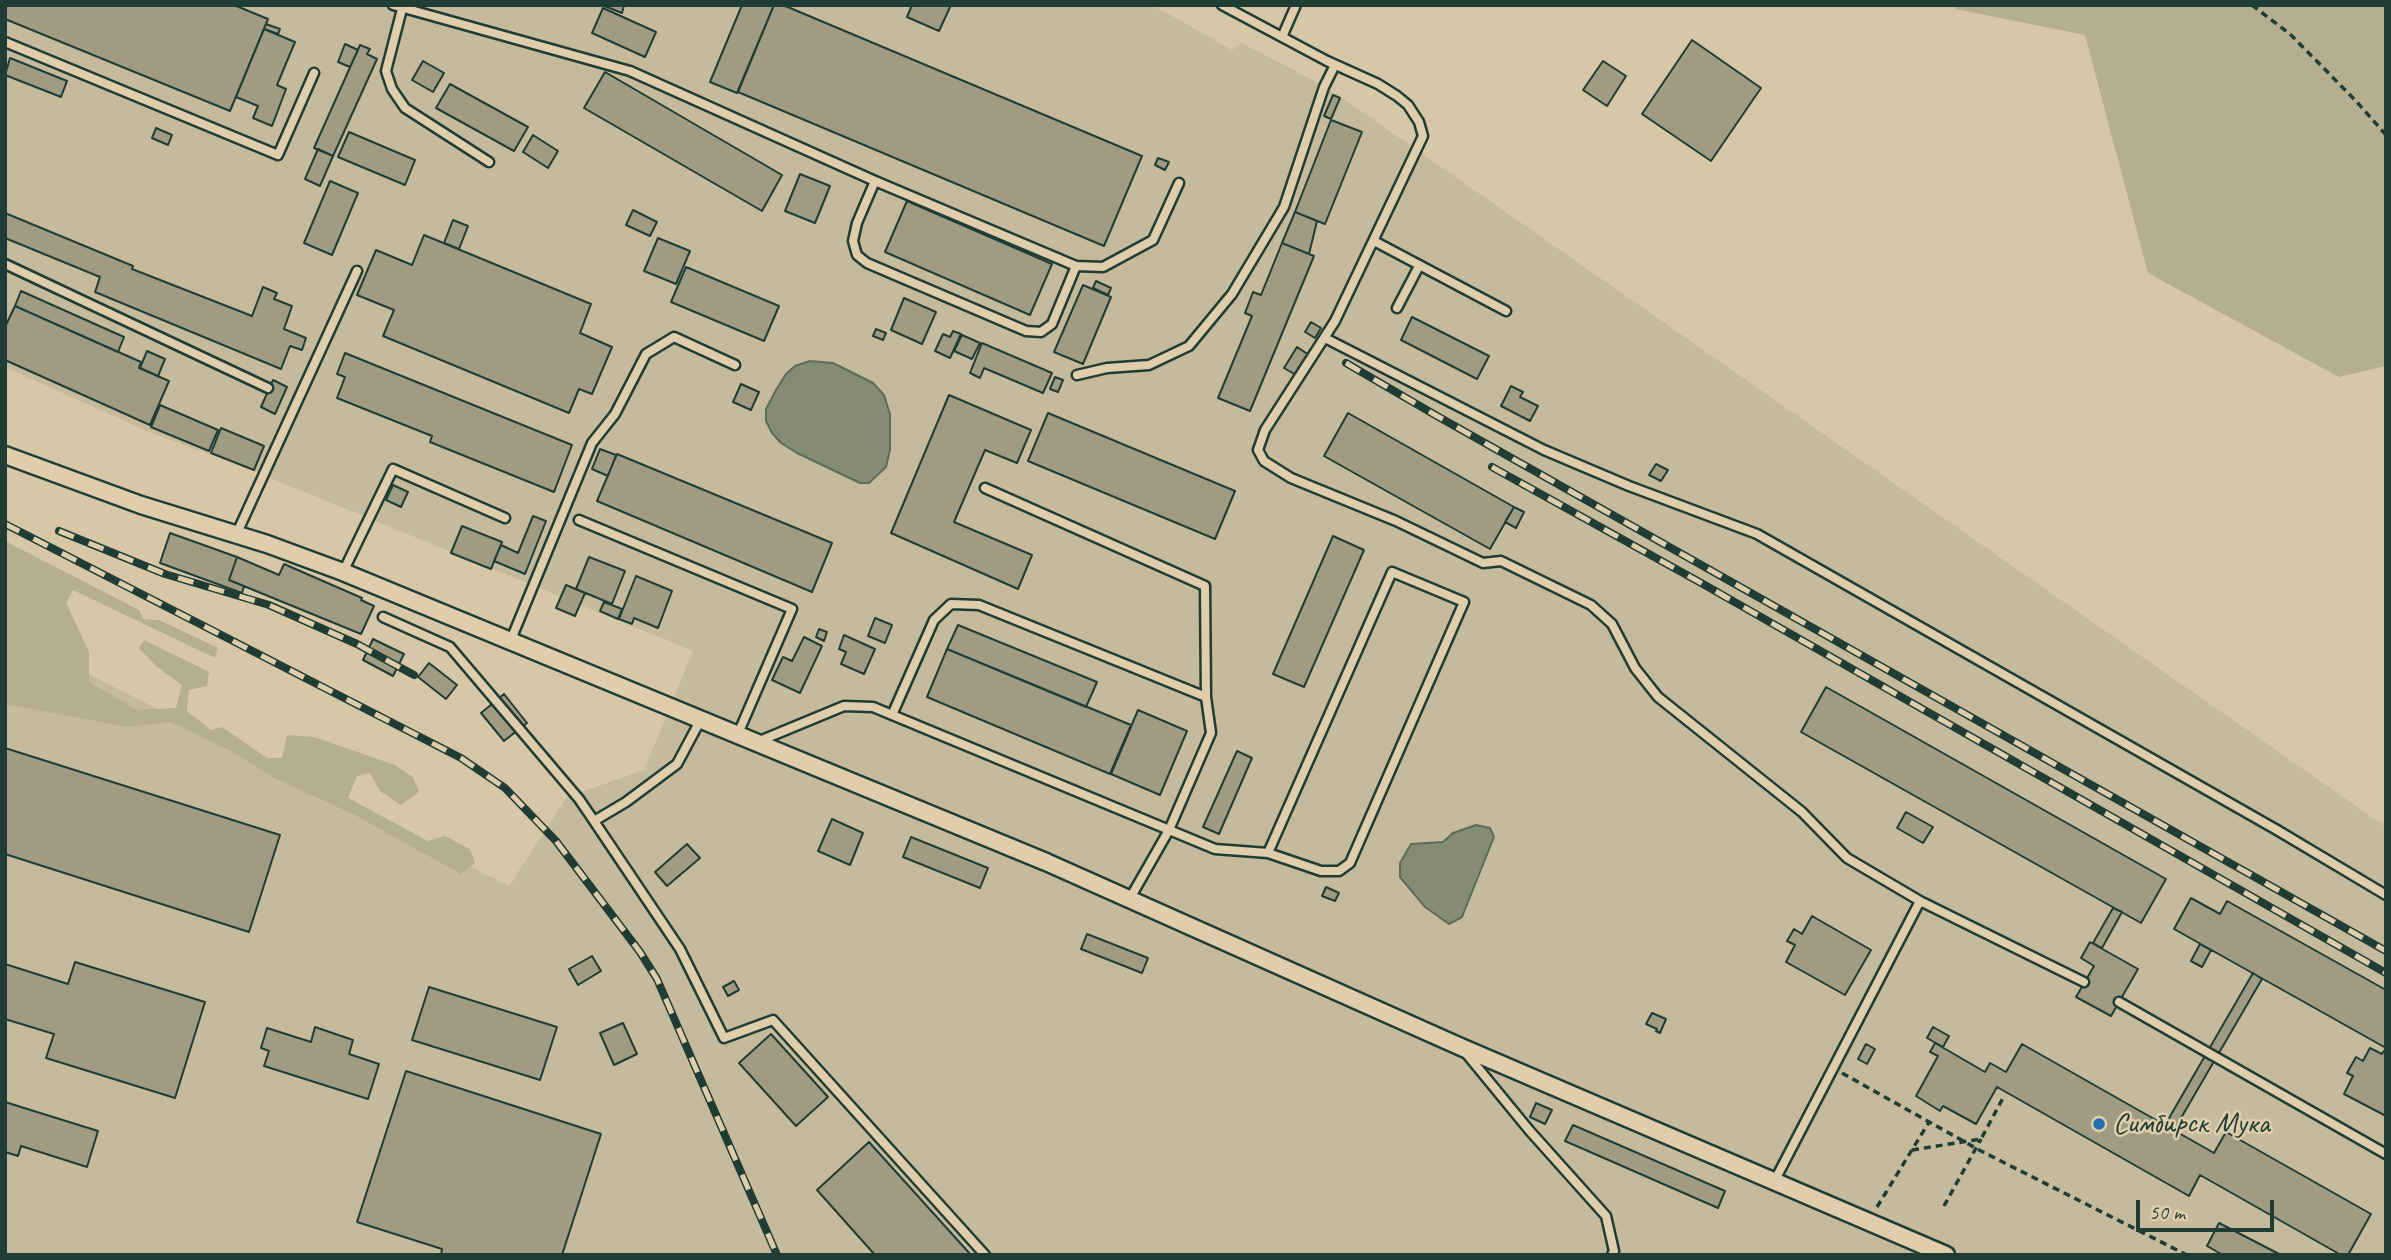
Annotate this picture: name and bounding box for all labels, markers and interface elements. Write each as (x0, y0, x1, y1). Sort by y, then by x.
place label: Симбирск Мука (2113, 1106, 2270, 1142)
marker: Симбирск Мука (2091, 1116, 2107, 1132)
scale bar (2139, 1186, 2277, 1230)
text: 50 m (2149, 1199, 2185, 1225)

